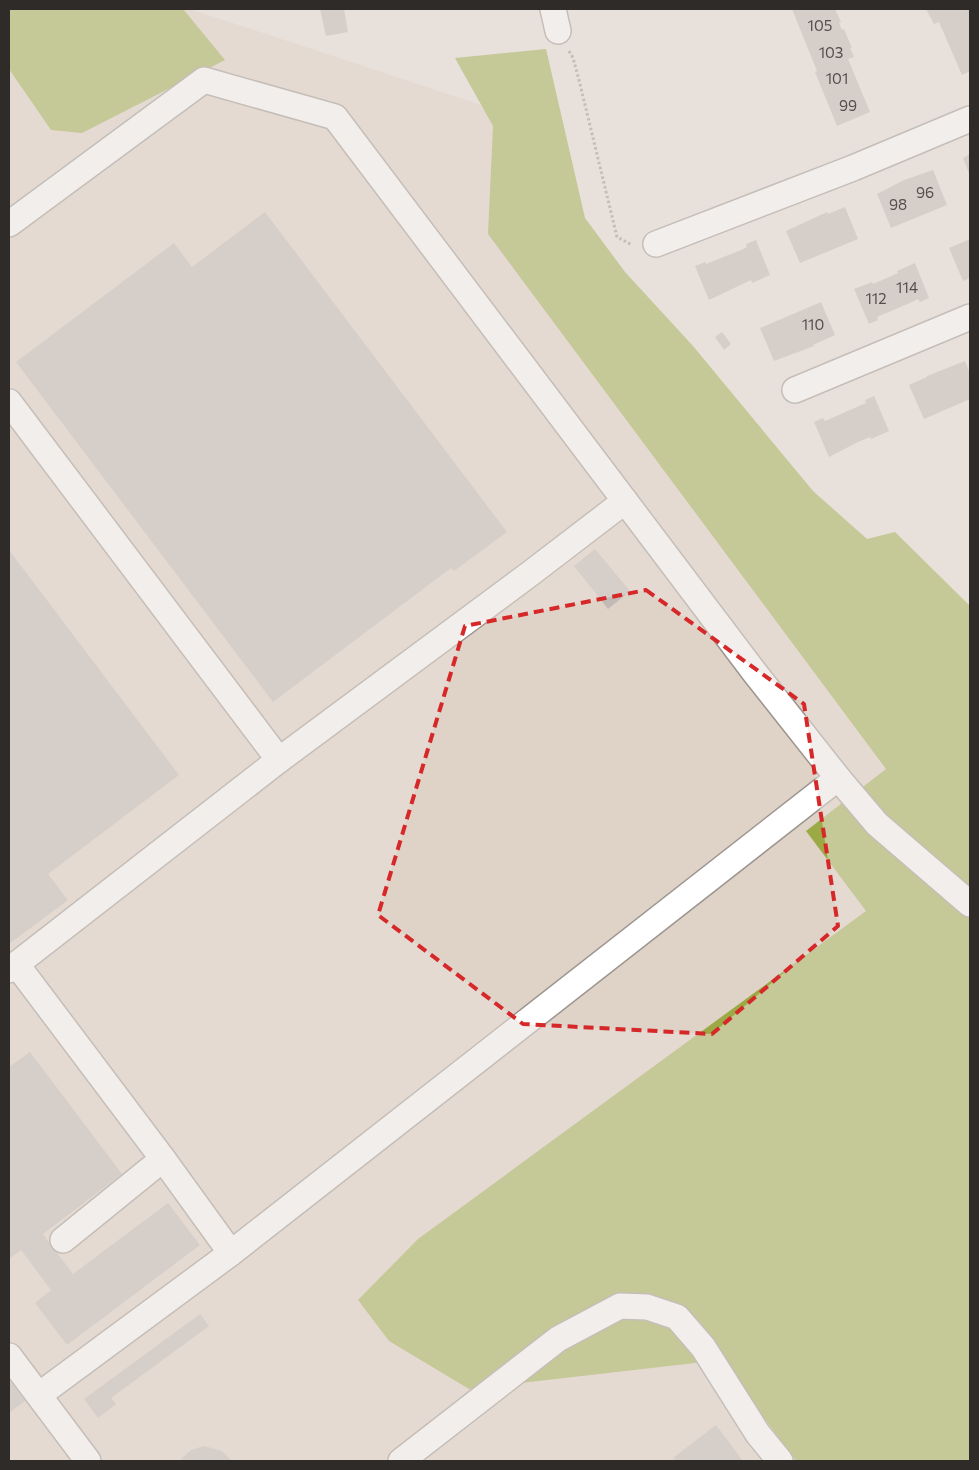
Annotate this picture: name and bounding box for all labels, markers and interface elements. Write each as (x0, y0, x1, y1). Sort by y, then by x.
house number: 105 (808, 16, 832, 34)
house number: 103 (819, 43, 843, 61)
house number: 101 (826, 69, 848, 87)
house number: 99 (839, 96, 857, 114)
house number: 96 (916, 183, 934, 201)
house number: 98 (889, 195, 907, 213)
house number: 114 (896, 278, 918, 296)
house number: 112 (865, 289, 887, 307)
house number: 110 (802, 315, 824, 333)

